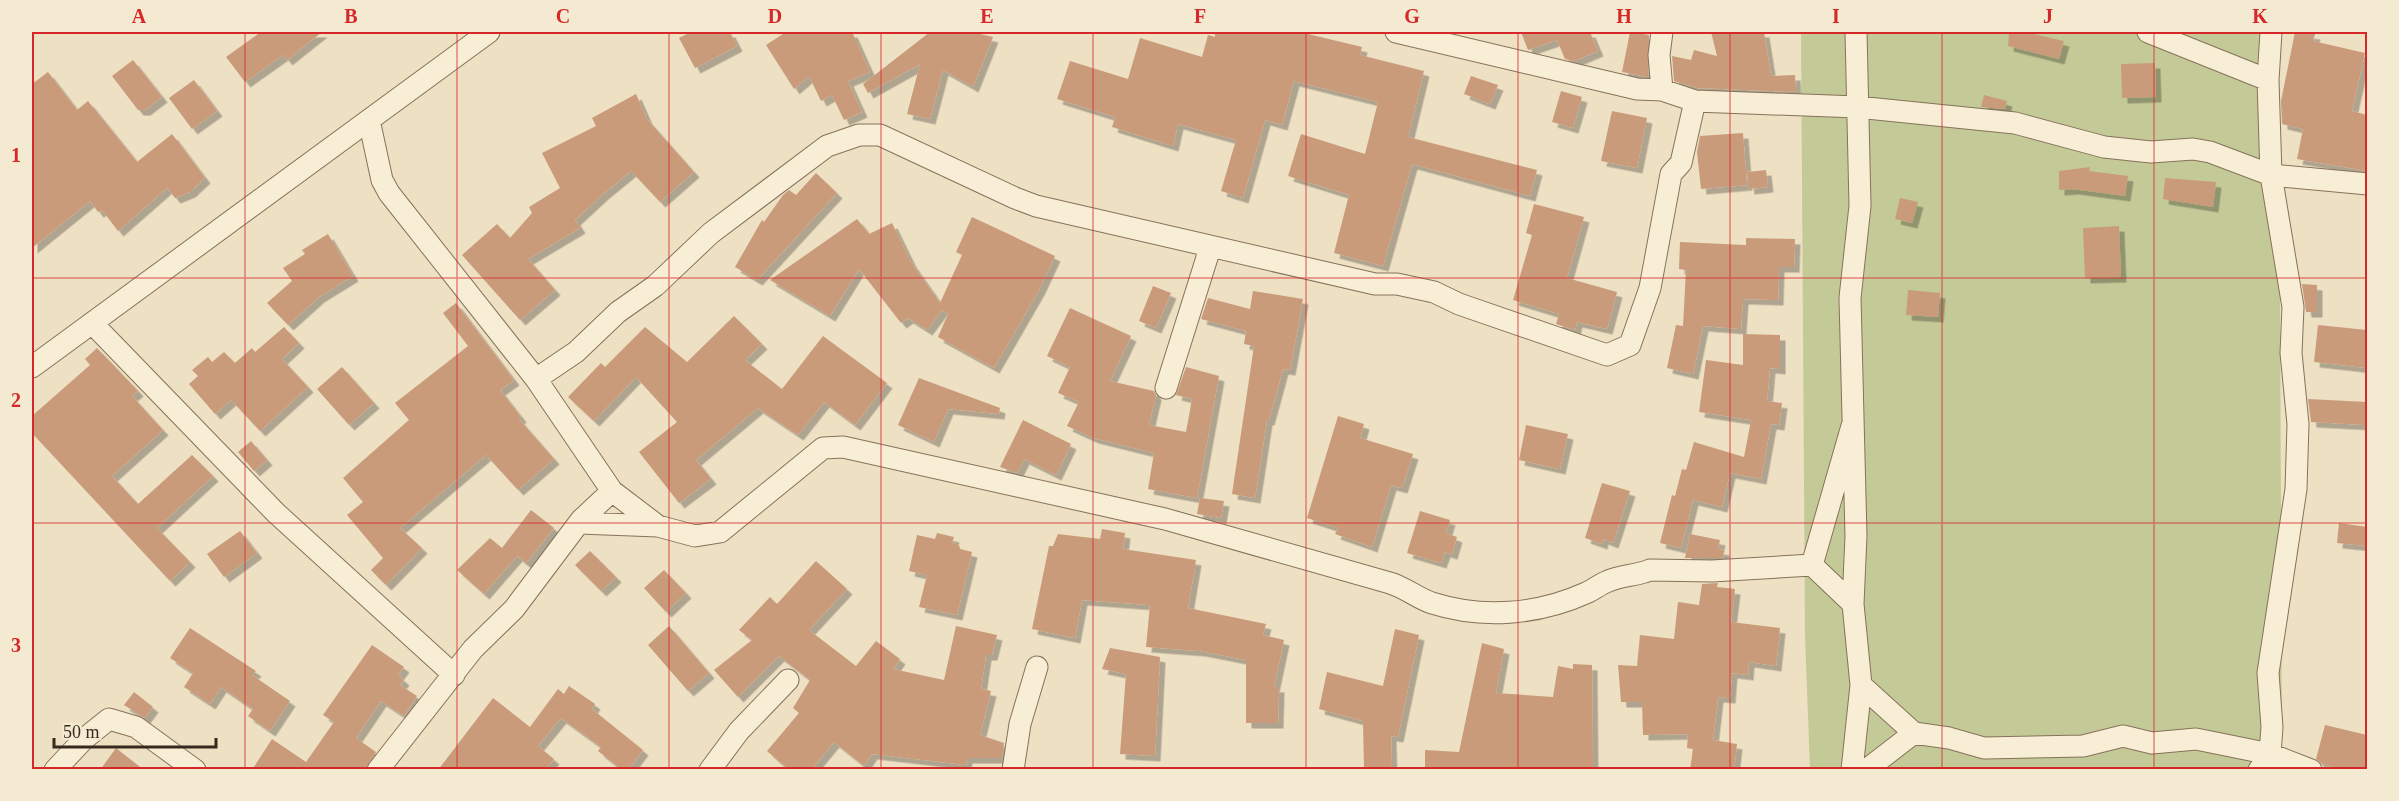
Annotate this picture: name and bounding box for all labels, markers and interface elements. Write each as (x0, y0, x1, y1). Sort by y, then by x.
text: A (132, 5, 147, 27)
text: B (344, 5, 358, 27)
text: C (556, 5, 570, 27)
text: D (768, 5, 782, 27)
text: E (980, 5, 994, 27)
text: F (1194, 5, 1206, 27)
text: G (1404, 5, 1420, 27)
text: H (1616, 5, 1632, 27)
text: I (1832, 5, 1840, 27)
text: J (2043, 5, 2053, 27)
text: K (2252, 5, 2268, 27)
text: 1 (11, 144, 21, 166)
text: 2 (11, 389, 21, 411)
text: 3 (11, 634, 21, 656)
scale bar (54, 711, 216, 749)
text: 50 m (63, 722, 100, 742)

